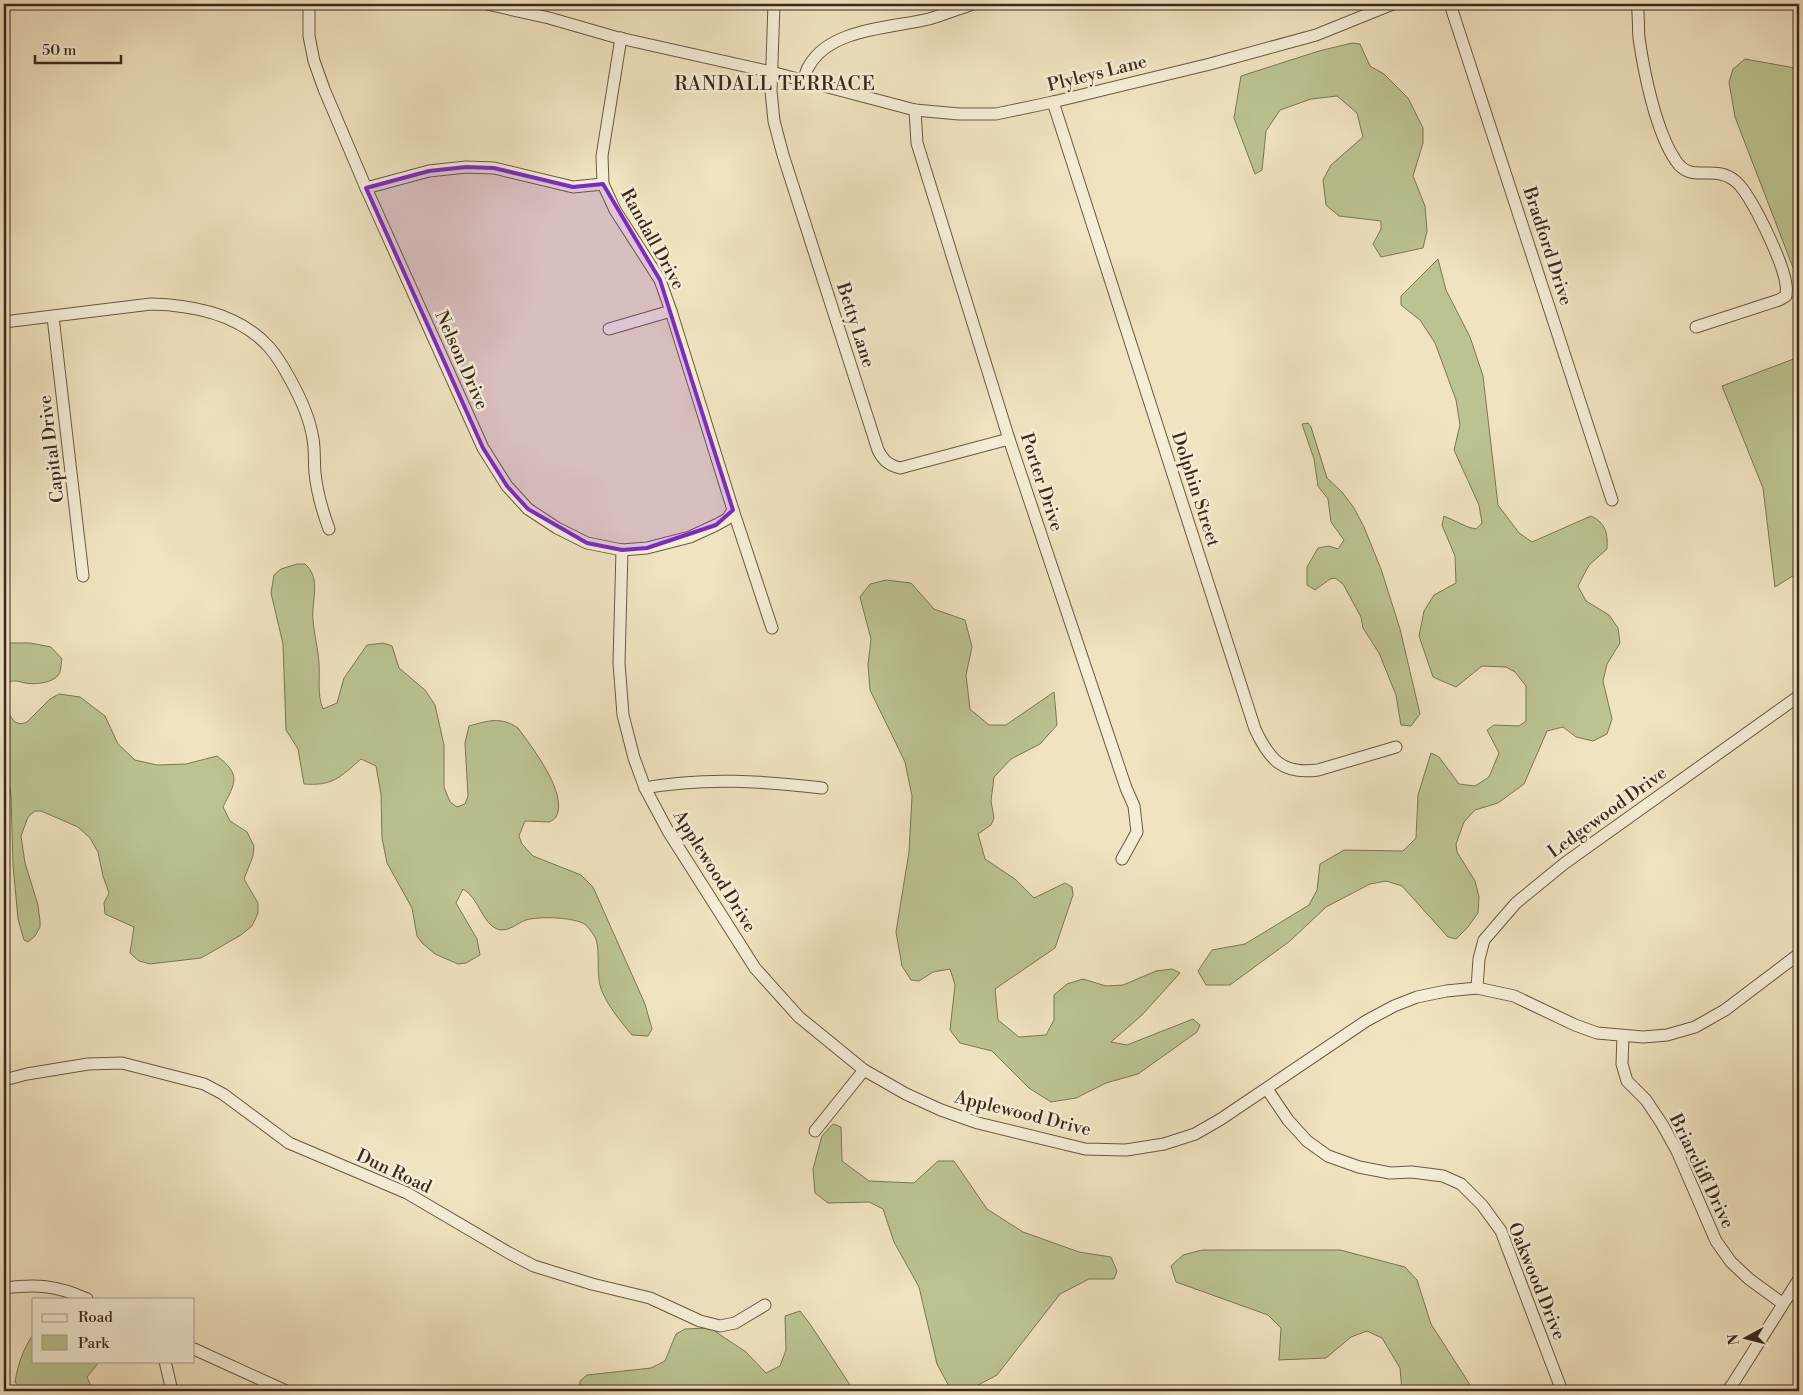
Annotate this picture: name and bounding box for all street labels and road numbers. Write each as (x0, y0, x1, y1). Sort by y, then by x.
street label: Plyleys Lane (1045, 50, 1149, 97)
street label: Bradford Drive (1517, 183, 1578, 308)
street label: Randall Drive (615, 185, 690, 294)
street label: Betty Lane (831, 279, 880, 370)
street label: Nelson Drive (430, 307, 494, 413)
street label: Capital Drive (33, 394, 70, 504)
street label: Dolphin Street (1166, 429, 1225, 550)
street label: Porter Drive (1015, 430, 1068, 534)
street label: Ledgewood Drive (1543, 761, 1671, 863)
street label: Applewood Drive (667, 805, 761, 937)
street label: Applewood Drive (951, 1085, 1093, 1142)
street label: Briarcliff Drive (1663, 1109, 1739, 1232)
street label: Dun Road (352, 1144, 436, 1199)
street label: Oakwood Drive (1503, 1219, 1571, 1343)

